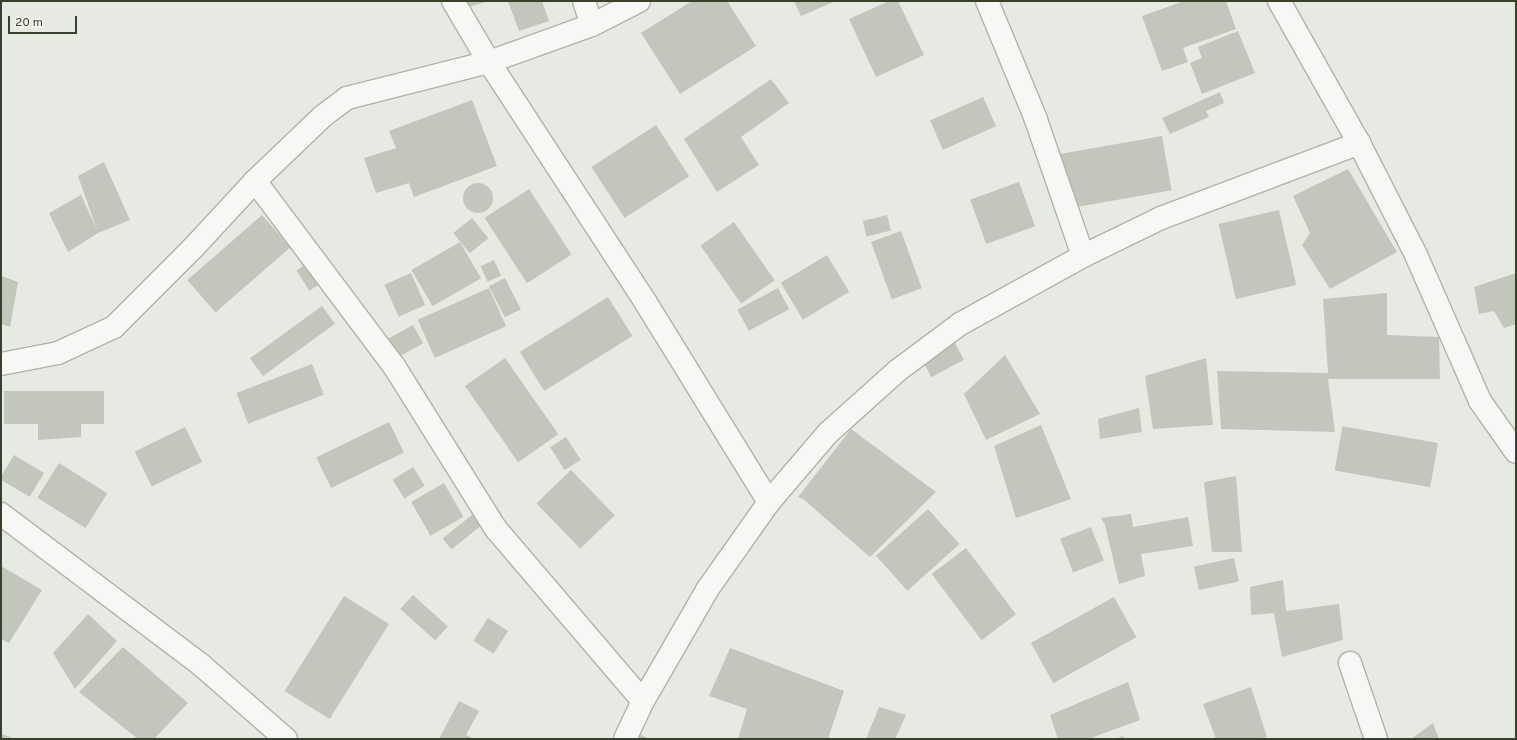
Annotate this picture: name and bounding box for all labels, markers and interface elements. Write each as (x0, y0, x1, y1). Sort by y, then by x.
scale bar (10, 8, 79, 34)
text: 20 m (15, 15, 43, 31)

